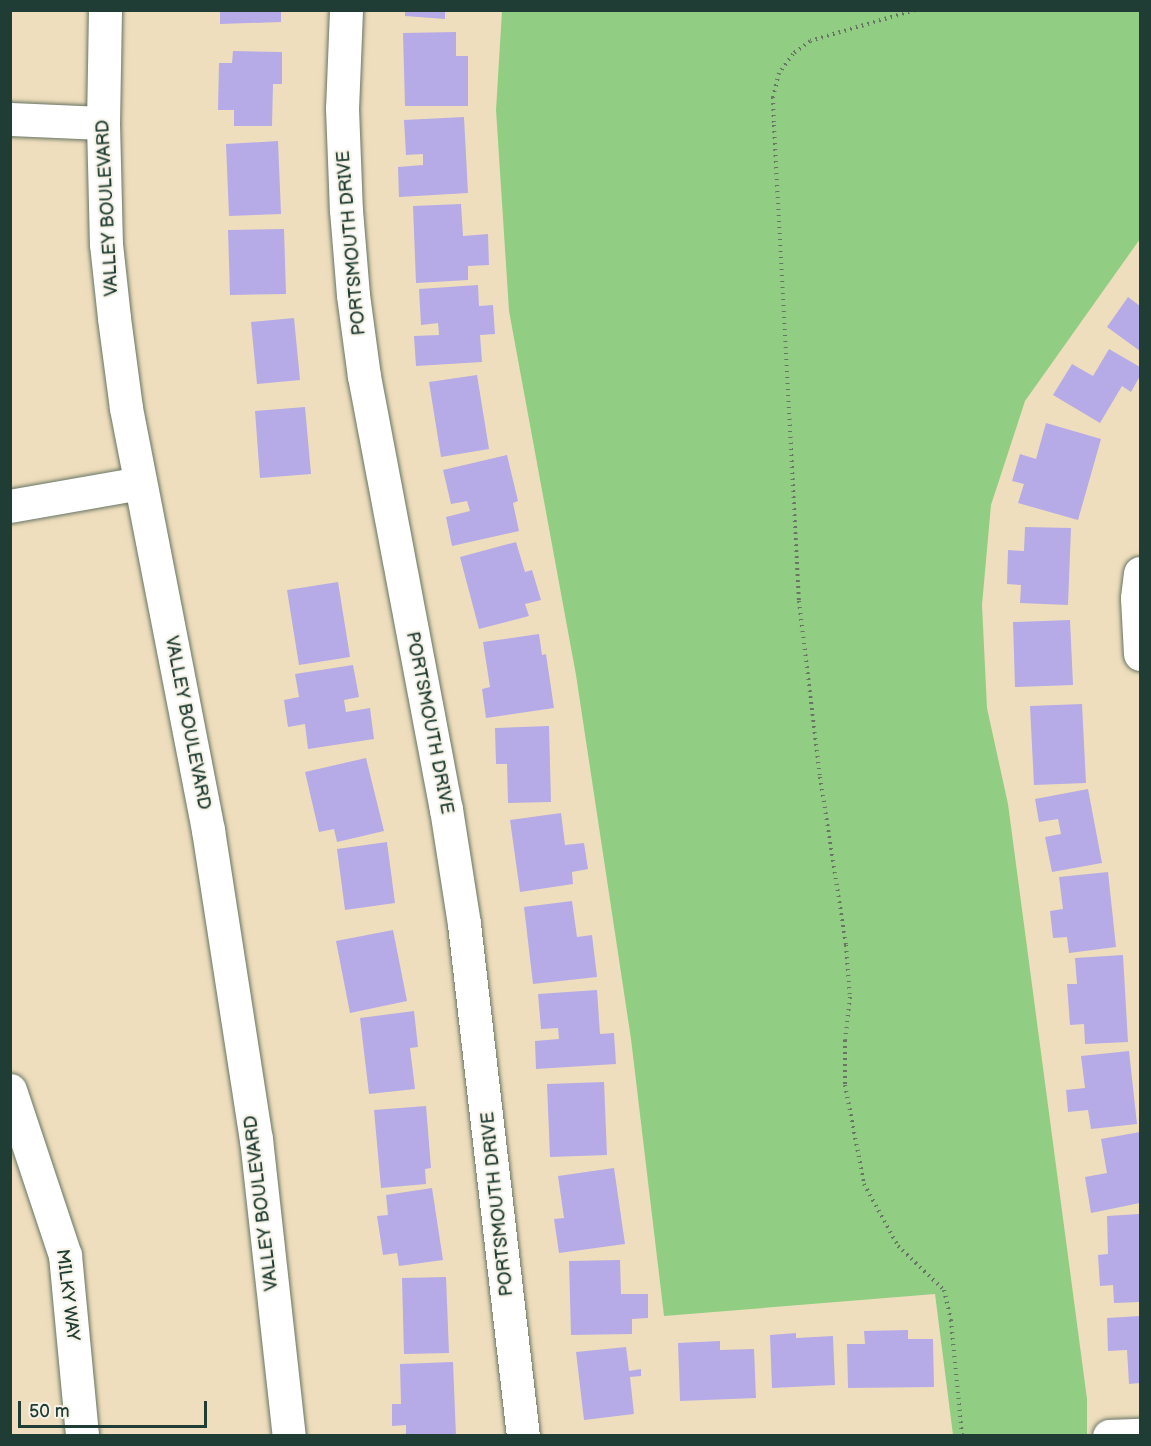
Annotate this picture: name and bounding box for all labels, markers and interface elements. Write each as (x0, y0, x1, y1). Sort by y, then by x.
street label: VALLEY BOULEVARD (93, 119, 123, 297)
street label: PORTSMOUTH DRIVE (333, 150, 371, 336)
street label: PORTSMOUTH DRIVE (401, 630, 457, 816)
street label: VALLEY BOULEVARD (160, 634, 214, 812)
street label: PORTSMOUTH DRIVE (478, 1111, 518, 1297)
street label: VALLEY BOULEVARD (241, 1114, 283, 1292)
street label: MILKY WAY (51, 1247, 83, 1343)
scale bar (21, 1389, 210, 1427)
text: 50 m (29, 1401, 70, 1422)

